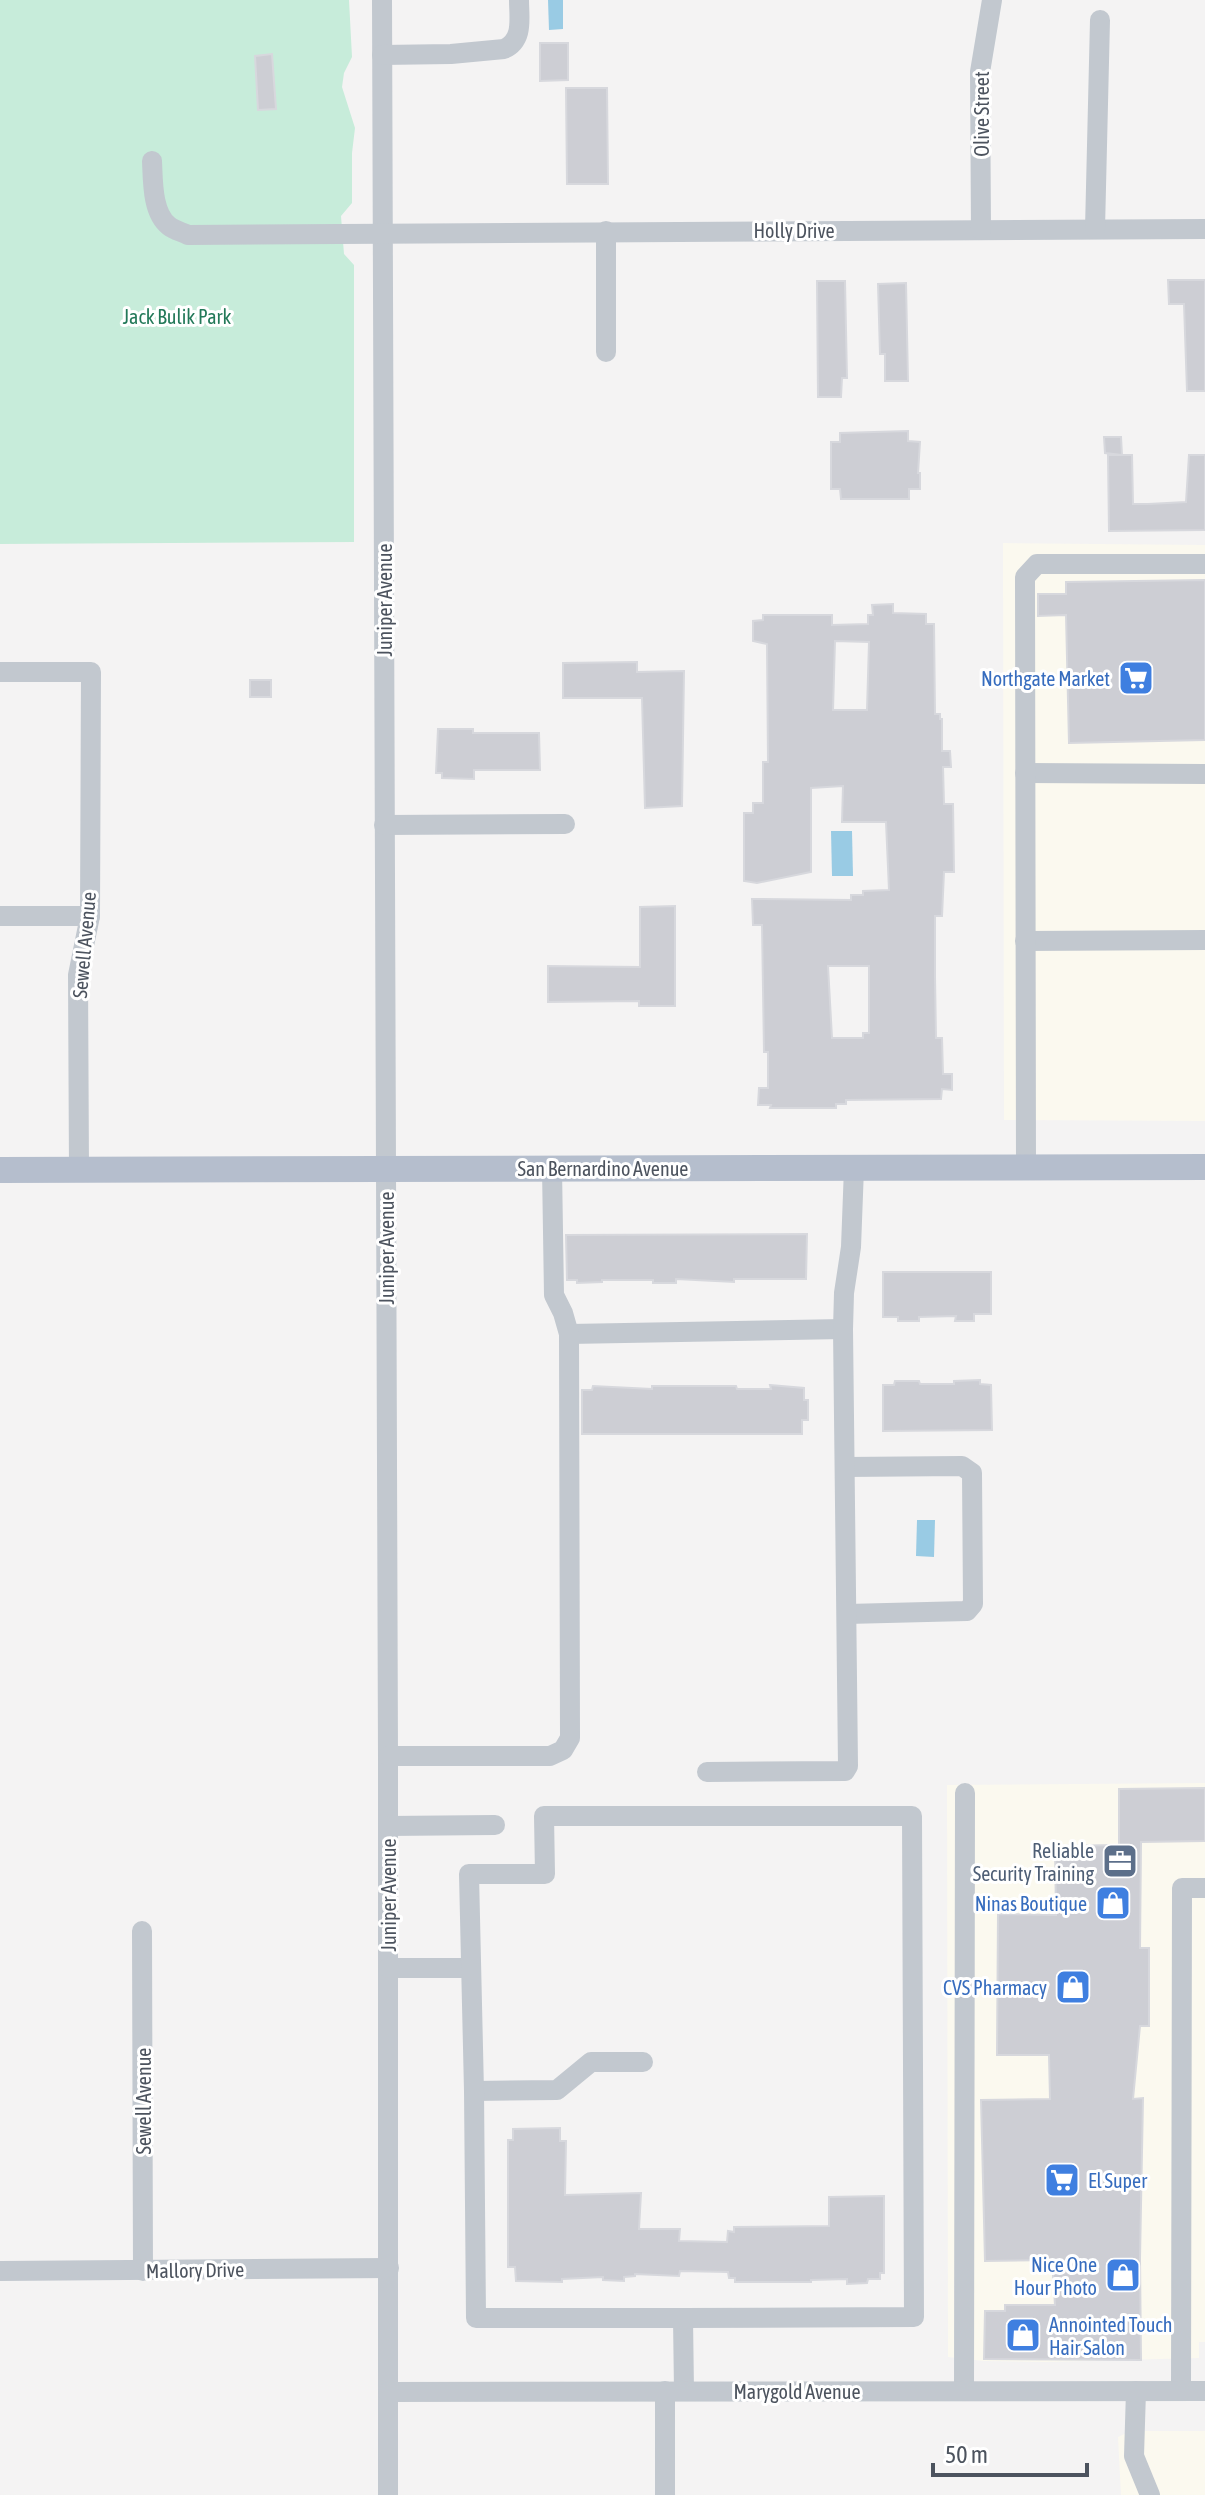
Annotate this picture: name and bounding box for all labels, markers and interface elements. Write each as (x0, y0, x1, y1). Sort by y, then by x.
street label: Olive Street (970, 71, 993, 157)
street label: Holly Drive (753, 219, 835, 242)
park label: Jack Bulik Park (123, 305, 232, 328)
street label: Juniper Avenue (373, 544, 396, 656)
supermarket icon: Northgate Market (1117, 659, 1155, 697)
place label: Northgate Market (981, 667, 1110, 690)
street label: Sewell Avenue (68, 891, 100, 999)
street label: San Bernardino Avenue (518, 1157, 688, 1180)
street label: Juniper Avenue (375, 1192, 398, 1304)
street label: Juniper Avenue (377, 1839, 400, 1951)
place label: Reliable Security Training (973, 1839, 1094, 1885)
office icon: Reliable Security Training (1101, 1842, 1139, 1880)
shop icon: Ninas Boutique (1094, 1884, 1132, 1922)
place label: Ninas Boutique (975, 1892, 1087, 1915)
shop icon: CVS Pharmacy (1054, 1968, 1092, 2006)
place label: CVS Pharmacy (943, 1976, 1047, 1999)
street label: Sewell Avenue (132, 2048, 155, 2154)
supermarket icon: El Super (1043, 2161, 1081, 2199)
place label: El Super (1088, 2169, 1148, 2192)
place label: Nice One Hour Photo (1014, 2253, 1097, 2299)
shop icon: Nice One Hour Photo (1104, 2256, 1142, 2294)
street label: Mallory Drive (146, 2258, 244, 2282)
place label: Annointed Touch Hair Salon (1049, 2313, 1172, 2359)
shop icon: Annointed Touch Hair Salon (1004, 2316, 1042, 2354)
street label: Marygold Avenue (733, 2380, 861, 2403)
scale bar (933, 2427, 1087, 2477)
text: 50 m (945, 2441, 988, 2468)

